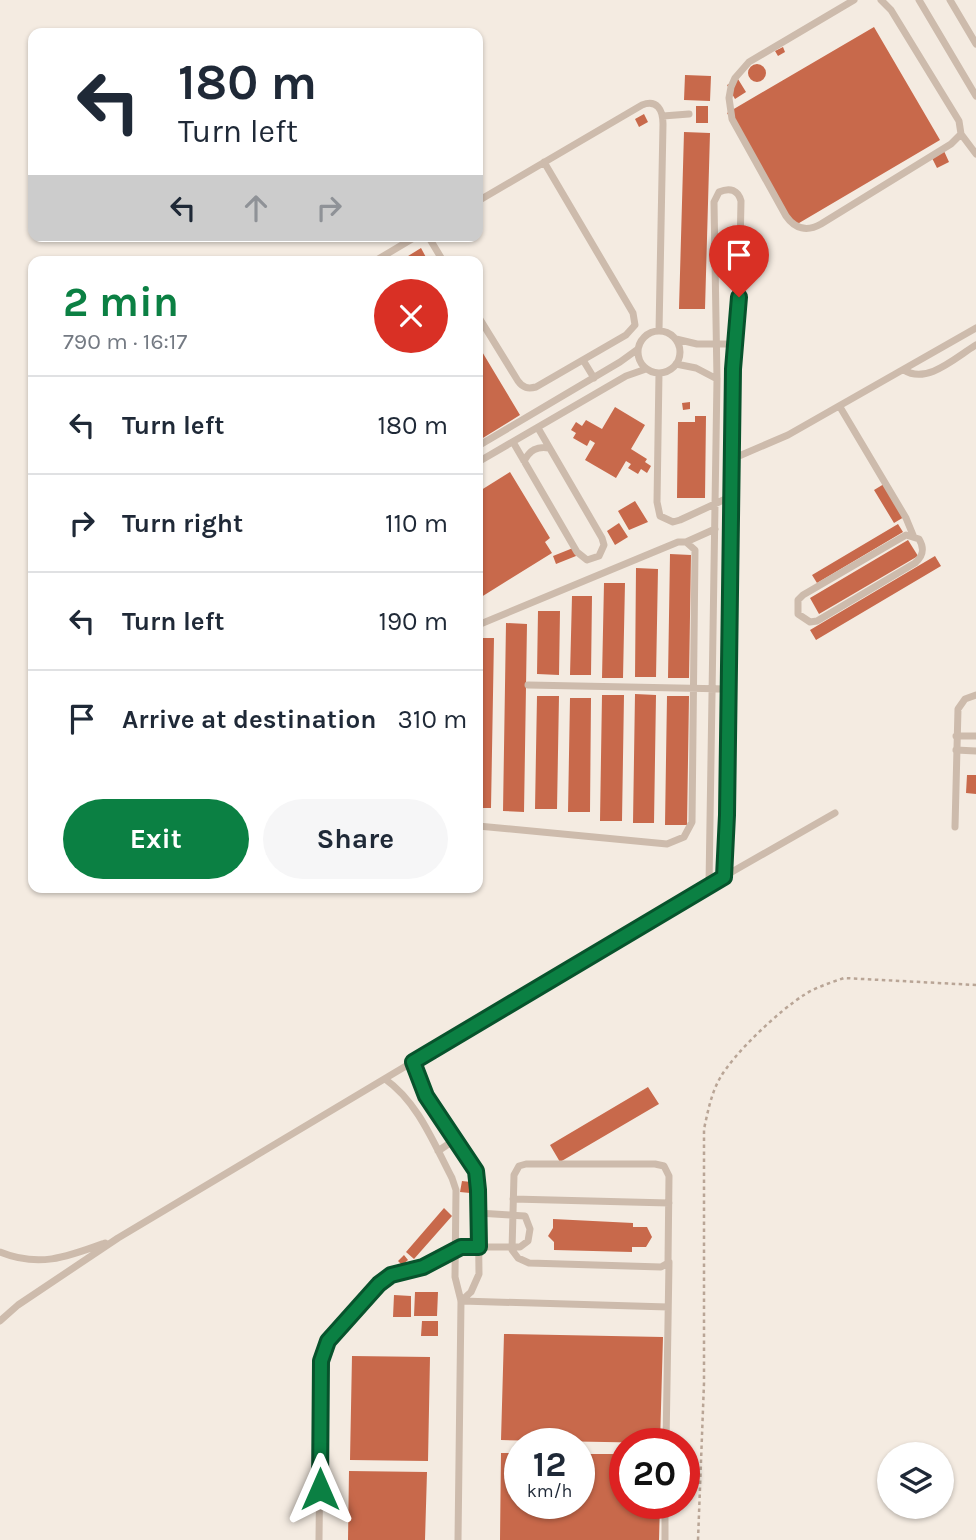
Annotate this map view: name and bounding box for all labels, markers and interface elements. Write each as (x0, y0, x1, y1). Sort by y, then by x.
text: 180 m (178, 54, 317, 111)
icon: left (63, 56, 154, 147)
text: Turn left (178, 113, 298, 150)
icon: left (164, 189, 202, 227)
icon: ahead (237, 189, 275, 227)
icon: right (310, 189, 348, 227)
pin (709, 225, 769, 297)
icon: arrive (720, 236, 758, 274)
text: 2 min (63, 277, 179, 327)
button: close (374, 279, 448, 353)
text: 790 m · 16:17 (63, 328, 187, 355)
icon: left (63, 406, 101, 444)
text: Turn left (122, 410, 224, 441)
text: 180 m (378, 410, 448, 441)
icon: right (63, 504, 101, 542)
text: Turn right (122, 508, 243, 539)
text: 110 m (385, 508, 448, 539)
icon: left (63, 602, 101, 640)
text: Turn left (122, 606, 224, 637)
text: 190 m (378, 606, 448, 637)
icon: arrive (63, 700, 101, 738)
text: Arrive at destination (122, 704, 376, 735)
text: 310 m (397, 704, 467, 735)
button: Exit (63, 799, 249, 879)
button: Share (263, 799, 448, 879)
speed limit sign: 20 (609, 1428, 700, 1519)
map controls (877, 1442, 954, 1519)
button: layers (877, 1442, 954, 1519)
text: 12 (533, 1444, 566, 1485)
position arrow (283, 1452, 357, 1526)
text: km/h (527, 1480, 572, 1502)

